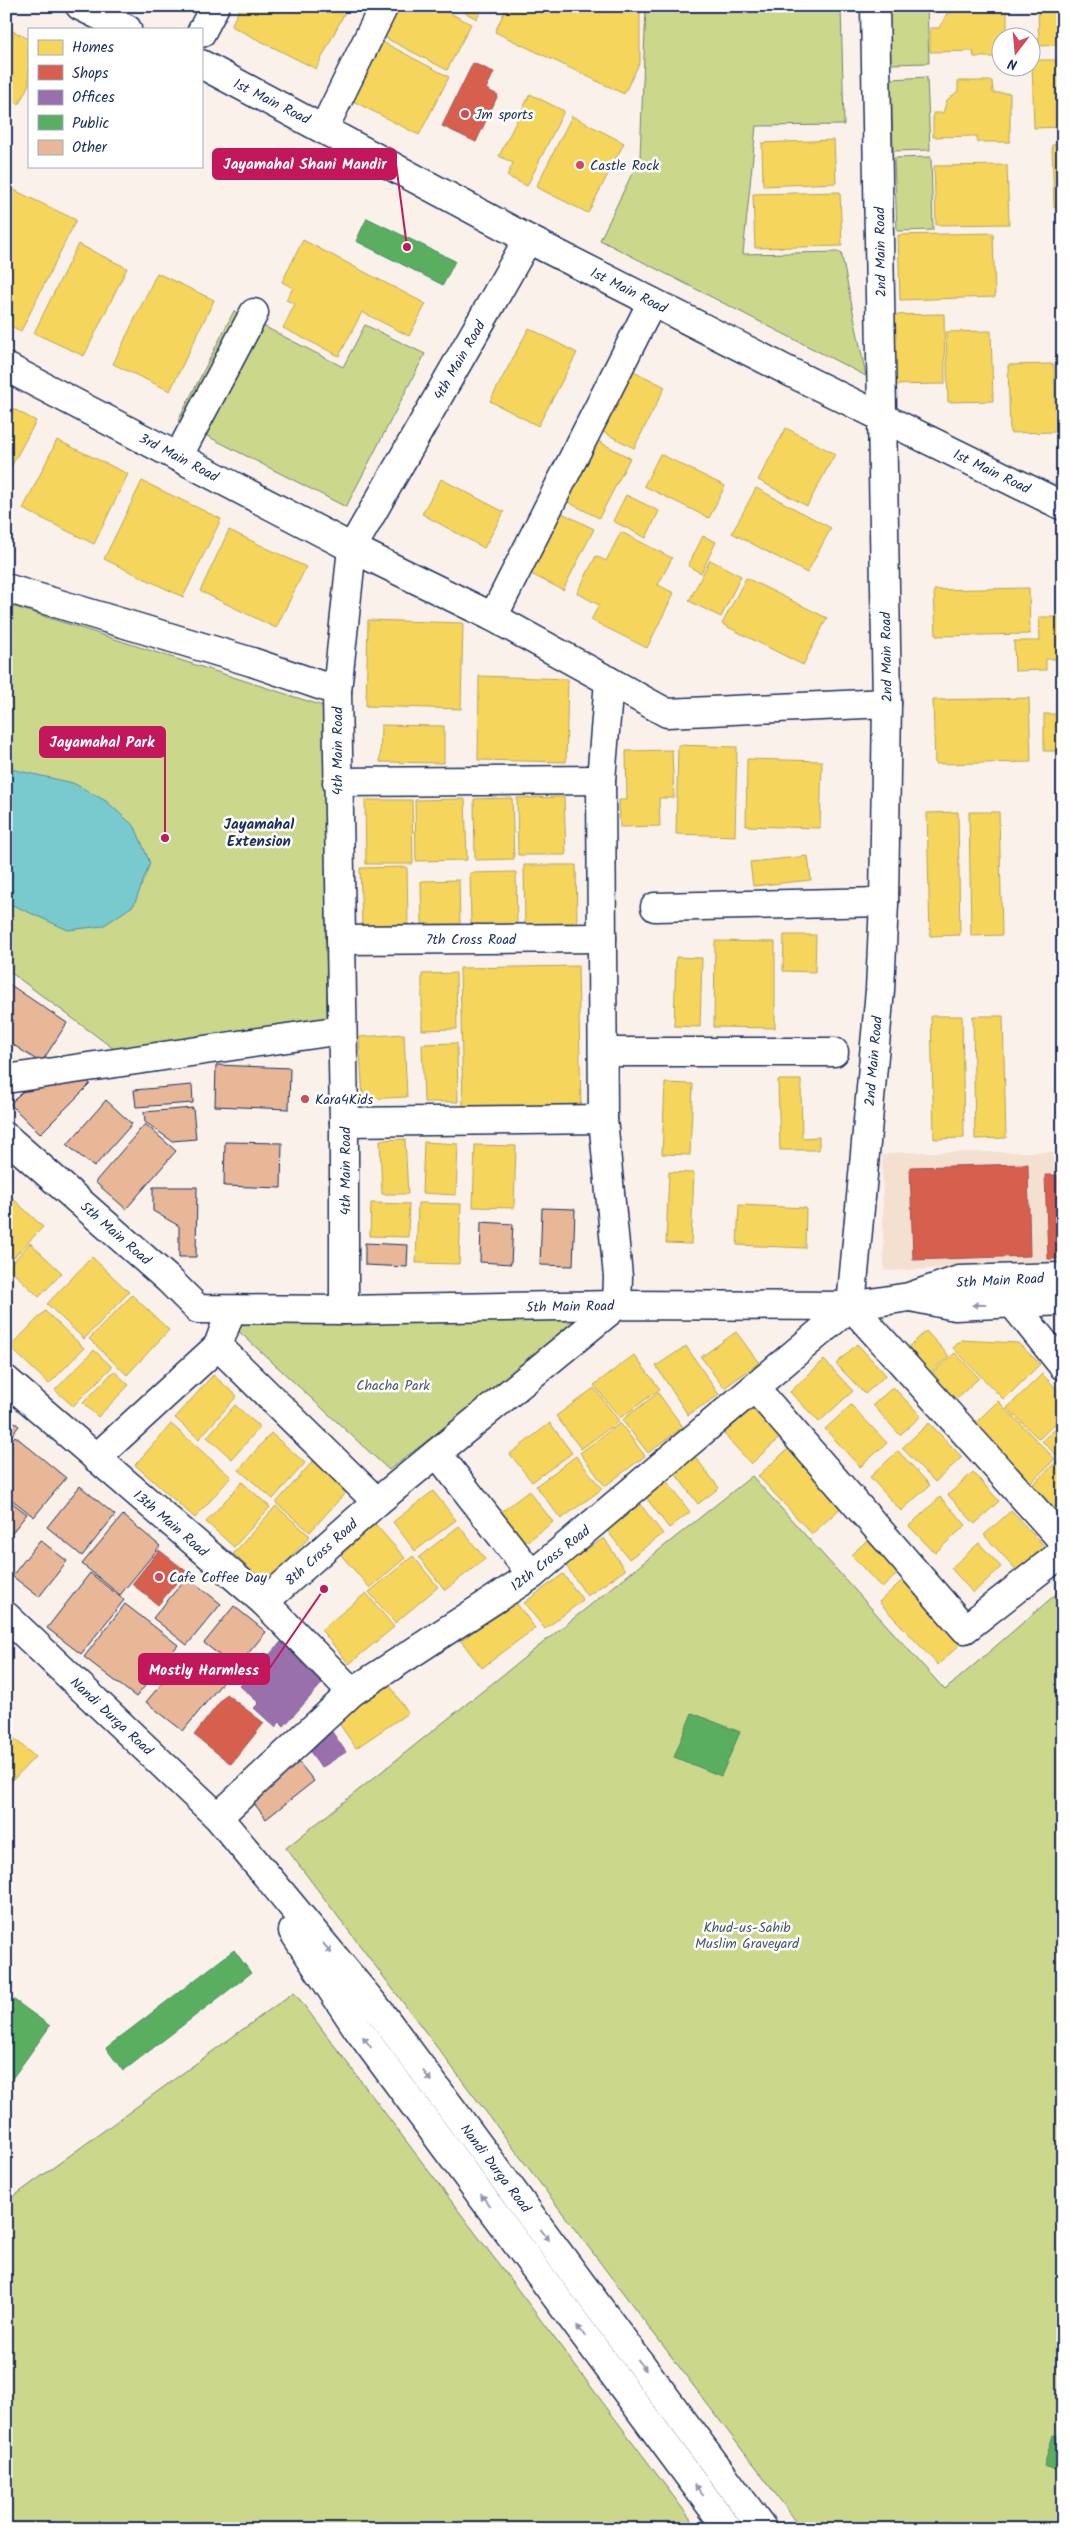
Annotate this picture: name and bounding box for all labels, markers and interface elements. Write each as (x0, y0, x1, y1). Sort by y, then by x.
legend (28, 28, 202, 168)
north arrow (992, 28, 1042, 78)
text: Homes (72, 36, 115, 60)
text: N (1005, 52, 1020, 75)
text: Shops (72, 62, 109, 86)
street label: 1st Main Road (229, 73, 315, 131)
text: Offices (72, 86, 115, 110)
place label: Jm sports (475, 104, 533, 126)
marker: Jm sports (459, 108, 471, 120)
text: Public (72, 112, 109, 136)
text: Other (72, 136, 108, 160)
callout: Jayamahal Shani Mandir (213, 149, 396, 179)
text: Jayamahal Shani Mandir (223, 153, 387, 177)
place label: Castle Rock (590, 155, 659, 177)
marker: Castle Rock (574, 159, 586, 171)
street label: 2nd Main Road (869, 206, 893, 297)
street label: 1st Main Road (586, 262, 672, 320)
street label: 4th Main Road (428, 316, 492, 404)
street label: 3rd Main Road (135, 428, 223, 489)
street label: 1st Main Road (949, 444, 1035, 501)
street label: 2nd Main Road (875, 611, 899, 702)
street label: 4th Main Road (327, 706, 349, 795)
callout: Jayamahal Park (40, 727, 165, 757)
text: Jayamahal Park (50, 731, 155, 755)
district label: Jayamahal Extension (224, 813, 294, 854)
street label: 7th Cross Road (426, 929, 517, 951)
street label: 2nd Main Road (859, 1014, 889, 1107)
place label: Kara4Kids (315, 1089, 373, 1111)
marker: Kara4Kids (299, 1093, 311, 1105)
street label: 4th Main Road (335, 1126, 357, 1215)
street label: 5th Main Road (75, 1197, 157, 1272)
street label: 5th Main Road (955, 1268, 1046, 1294)
street label: 5th Main Road (526, 1295, 615, 1319)
one-way arrow (971, 1302, 987, 1310)
park label: Chacha Park (356, 1375, 430, 1397)
street label: 13th Main Road (128, 1485, 213, 1563)
street label: 8th Cross Road (280, 1513, 364, 1592)
street label: 12th Cross Road (506, 1520, 596, 1597)
place label: Cafe Coffee Day (169, 1567, 267, 1589)
marker: Cafe Coffee Day (153, 1571, 165, 1583)
callout: Mostly Harmless (139, 1654, 269, 1684)
text: Mostly Harmless (149, 1659, 259, 1683)
street label: Nandi Durga Road (65, 1672, 159, 1762)
park label: Khud-us-Sahib Muslim Graveyard (695, 1917, 800, 1955)
one-way arrow (321, 1942, 332, 1955)
one-way arrow (362, 2035, 372, 2049)
one-way arrow (422, 2069, 432, 2083)
street label: Nandi Durga Road (454, 2119, 537, 2219)
one-way arrow (479, 2194, 490, 2207)
one-way arrow (540, 2228, 550, 2242)
one-way arrow (576, 2325, 587, 2338)
one-way arrow (636, 2358, 647, 2371)
one-way arrow (694, 2483, 704, 2497)

